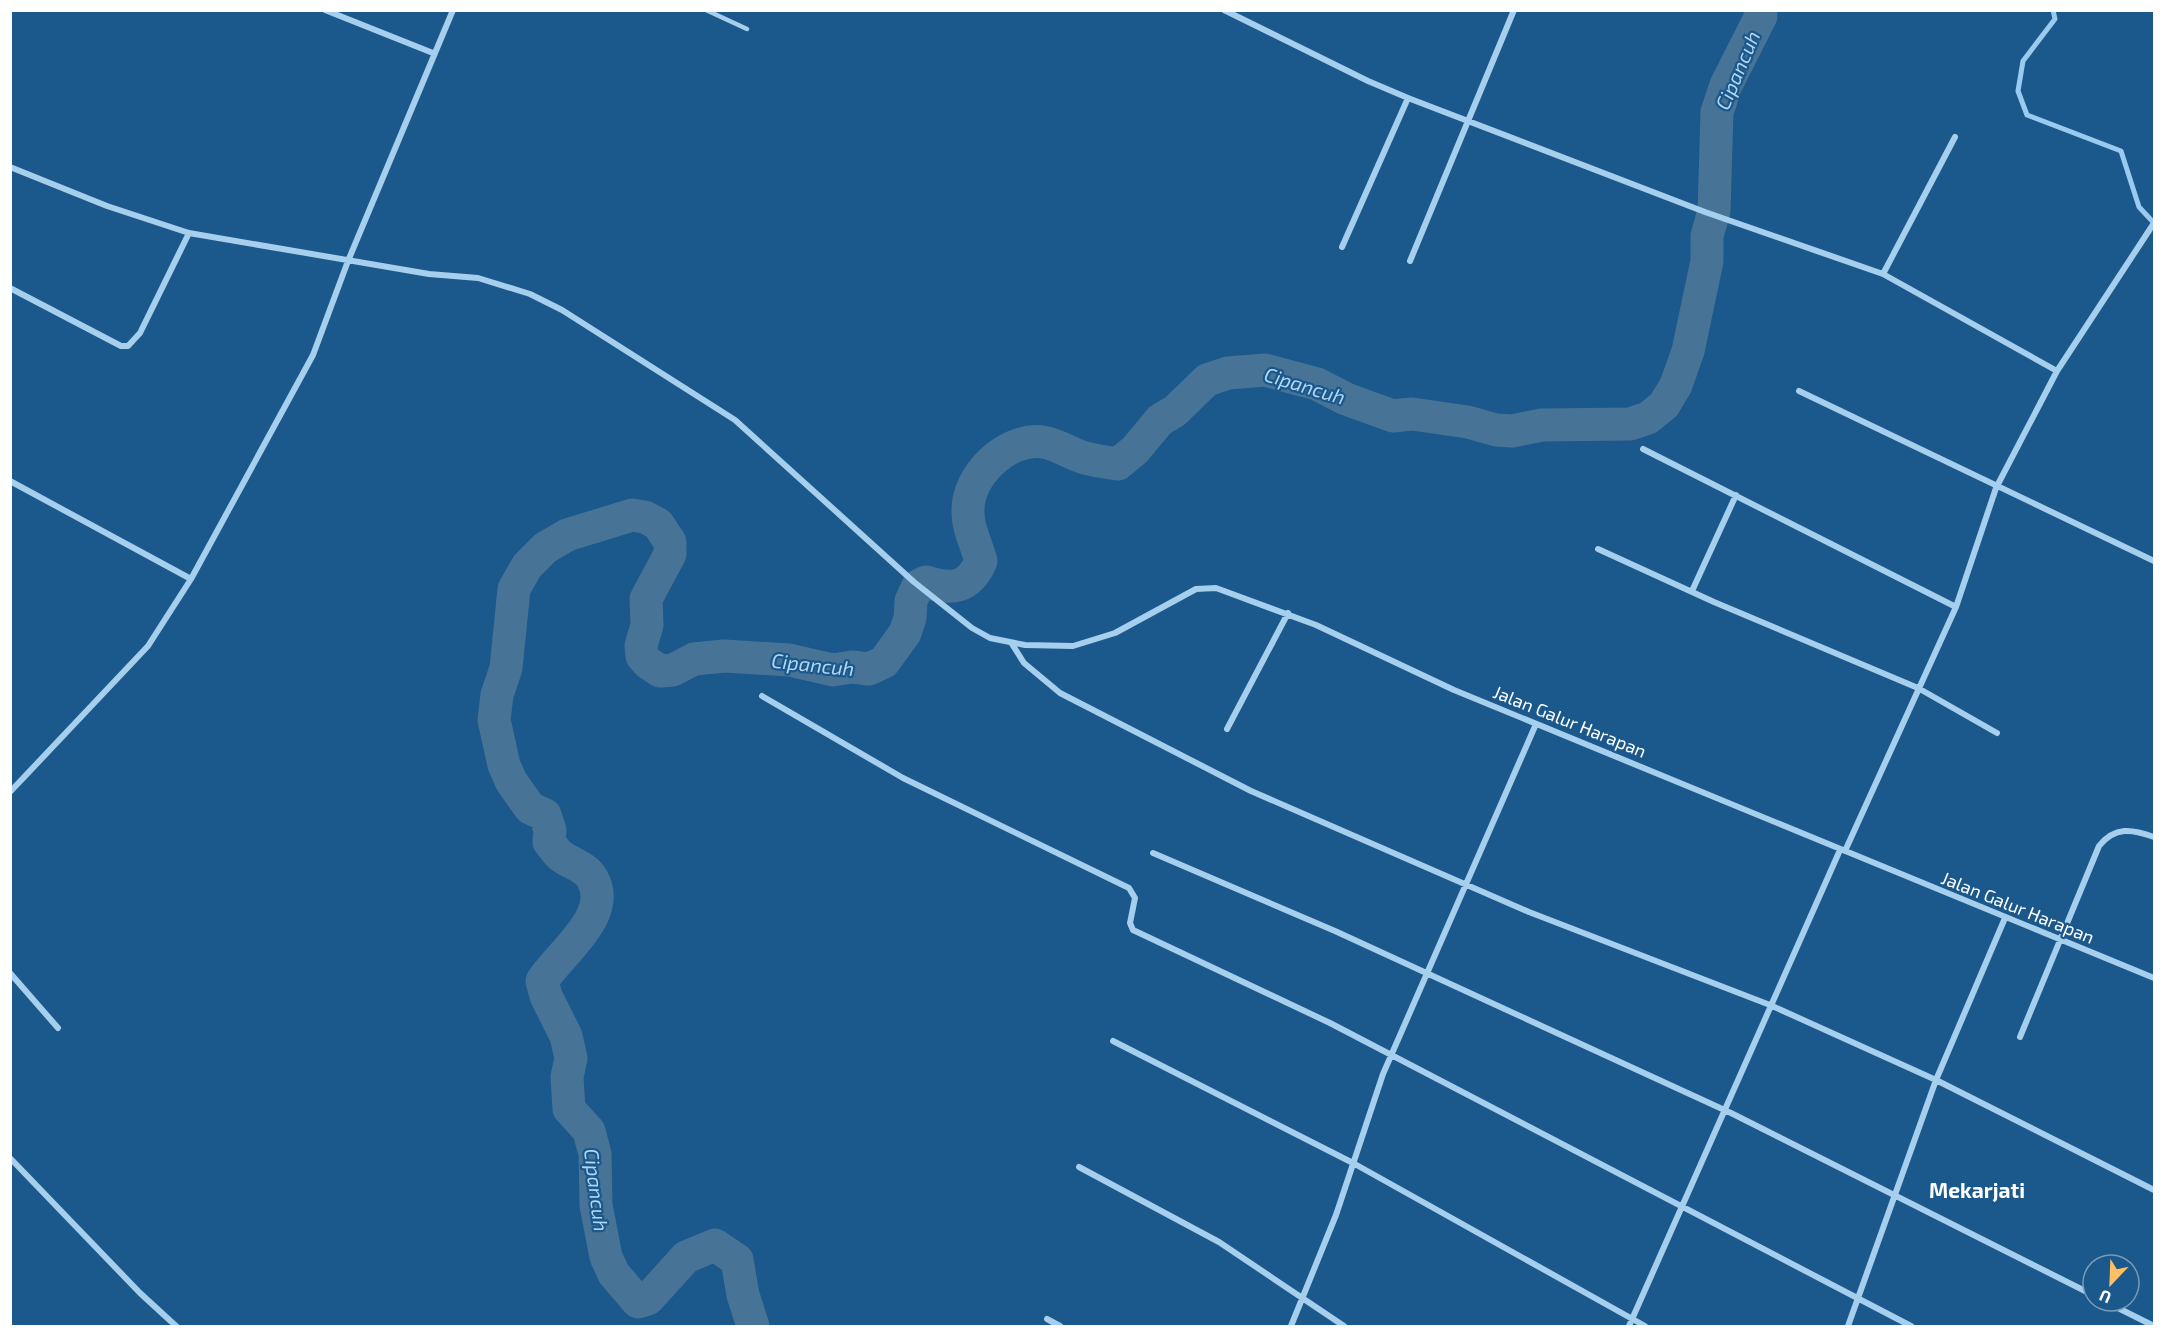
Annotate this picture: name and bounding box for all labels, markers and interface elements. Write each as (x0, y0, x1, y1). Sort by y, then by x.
water label: Cipancuh (1710, 27, 1764, 113)
water label: Cipancuh (1262, 361, 1348, 409)
water label: Cipancuh (770, 648, 856, 680)
street label: Jalan Galur Harapan (1490, 680, 1650, 762)
street label: Jalan Galur Harapan (1938, 866, 2098, 948)
water label: Cipancuh (580, 1147, 614, 1233)
district label: Mekarjati (1929, 1177, 2025, 1202)
north arrow (2081, 1253, 2141, 1313)
text: U (2096, 1286, 2114, 1308)

